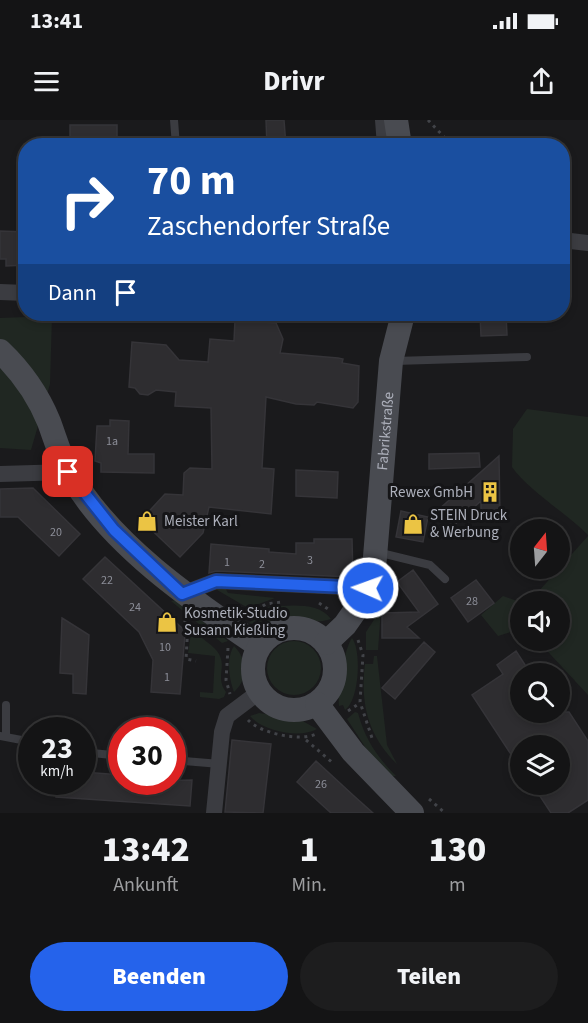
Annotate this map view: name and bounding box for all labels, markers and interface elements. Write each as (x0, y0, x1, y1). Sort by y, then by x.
text: 13:41 (30, 5, 83, 37)
text: Drivr (263, 62, 325, 101)
icon: menu (30, 65, 63, 98)
icon: share (525, 65, 558, 98)
text: 70 m (147, 151, 236, 211)
icon: right (48, 162, 126, 240)
text: Zaschendorfer Straße (147, 207, 390, 246)
icon: arrive (109, 276, 142, 309)
text: Dann (48, 277, 97, 309)
street label: Fabrikstraße (372, 391, 399, 471)
house number: 1a (106, 433, 118, 450)
pin (42, 446, 93, 497)
icon: arrive (51, 455, 84, 488)
building icon: Rewex GmbH (478, 480, 502, 504)
place label: Rewex GmbH (390, 482, 473, 503)
place label: STEIN Druck & Werbung (430, 505, 508, 543)
shop icon: Meister Karl (135, 509, 159, 533)
place label: Meister Karl (164, 511, 238, 532)
shop icon: STEIN Druck & Werbung (401, 512, 425, 536)
north arrow (510, 519, 570, 579)
map controls (510, 519, 570, 795)
house number: 20 (50, 524, 62, 541)
house number: 3 (307, 552, 313, 569)
house number: 1 (224, 554, 230, 571)
house number: 2 (259, 556, 265, 573)
position arrow (336, 556, 400, 620)
house number: 22 (101, 572, 113, 589)
button: sound (510, 591, 570, 651)
house number: 28 (466, 593, 478, 610)
house number: 24 (129, 599, 141, 616)
place label: Kosmetik-Studio Susann Kießling (184, 603, 288, 641)
shop icon: Kosmetik-Studio Susann Kießling (155, 610, 179, 634)
house number: 10 (159, 639, 171, 656)
button: search (510, 663, 570, 723)
house number: 1 (164, 669, 170, 686)
speed limit sign: 30 (108, 717, 186, 795)
text: 23 (41, 727, 73, 770)
button: layers (510, 735, 570, 795)
text: km/h (40, 761, 74, 782)
house number: 26 (315, 776, 327, 793)
text: 13:42 (102, 824, 190, 875)
text: 1 (300, 824, 319, 875)
text: 130 (429, 824, 486, 875)
text: Ankunft (113, 871, 178, 899)
text: Min. (291, 871, 327, 899)
text: m (449, 871, 466, 899)
button: Beenden (30, 942, 288, 1011)
button: Teilen (300, 942, 558, 1011)

